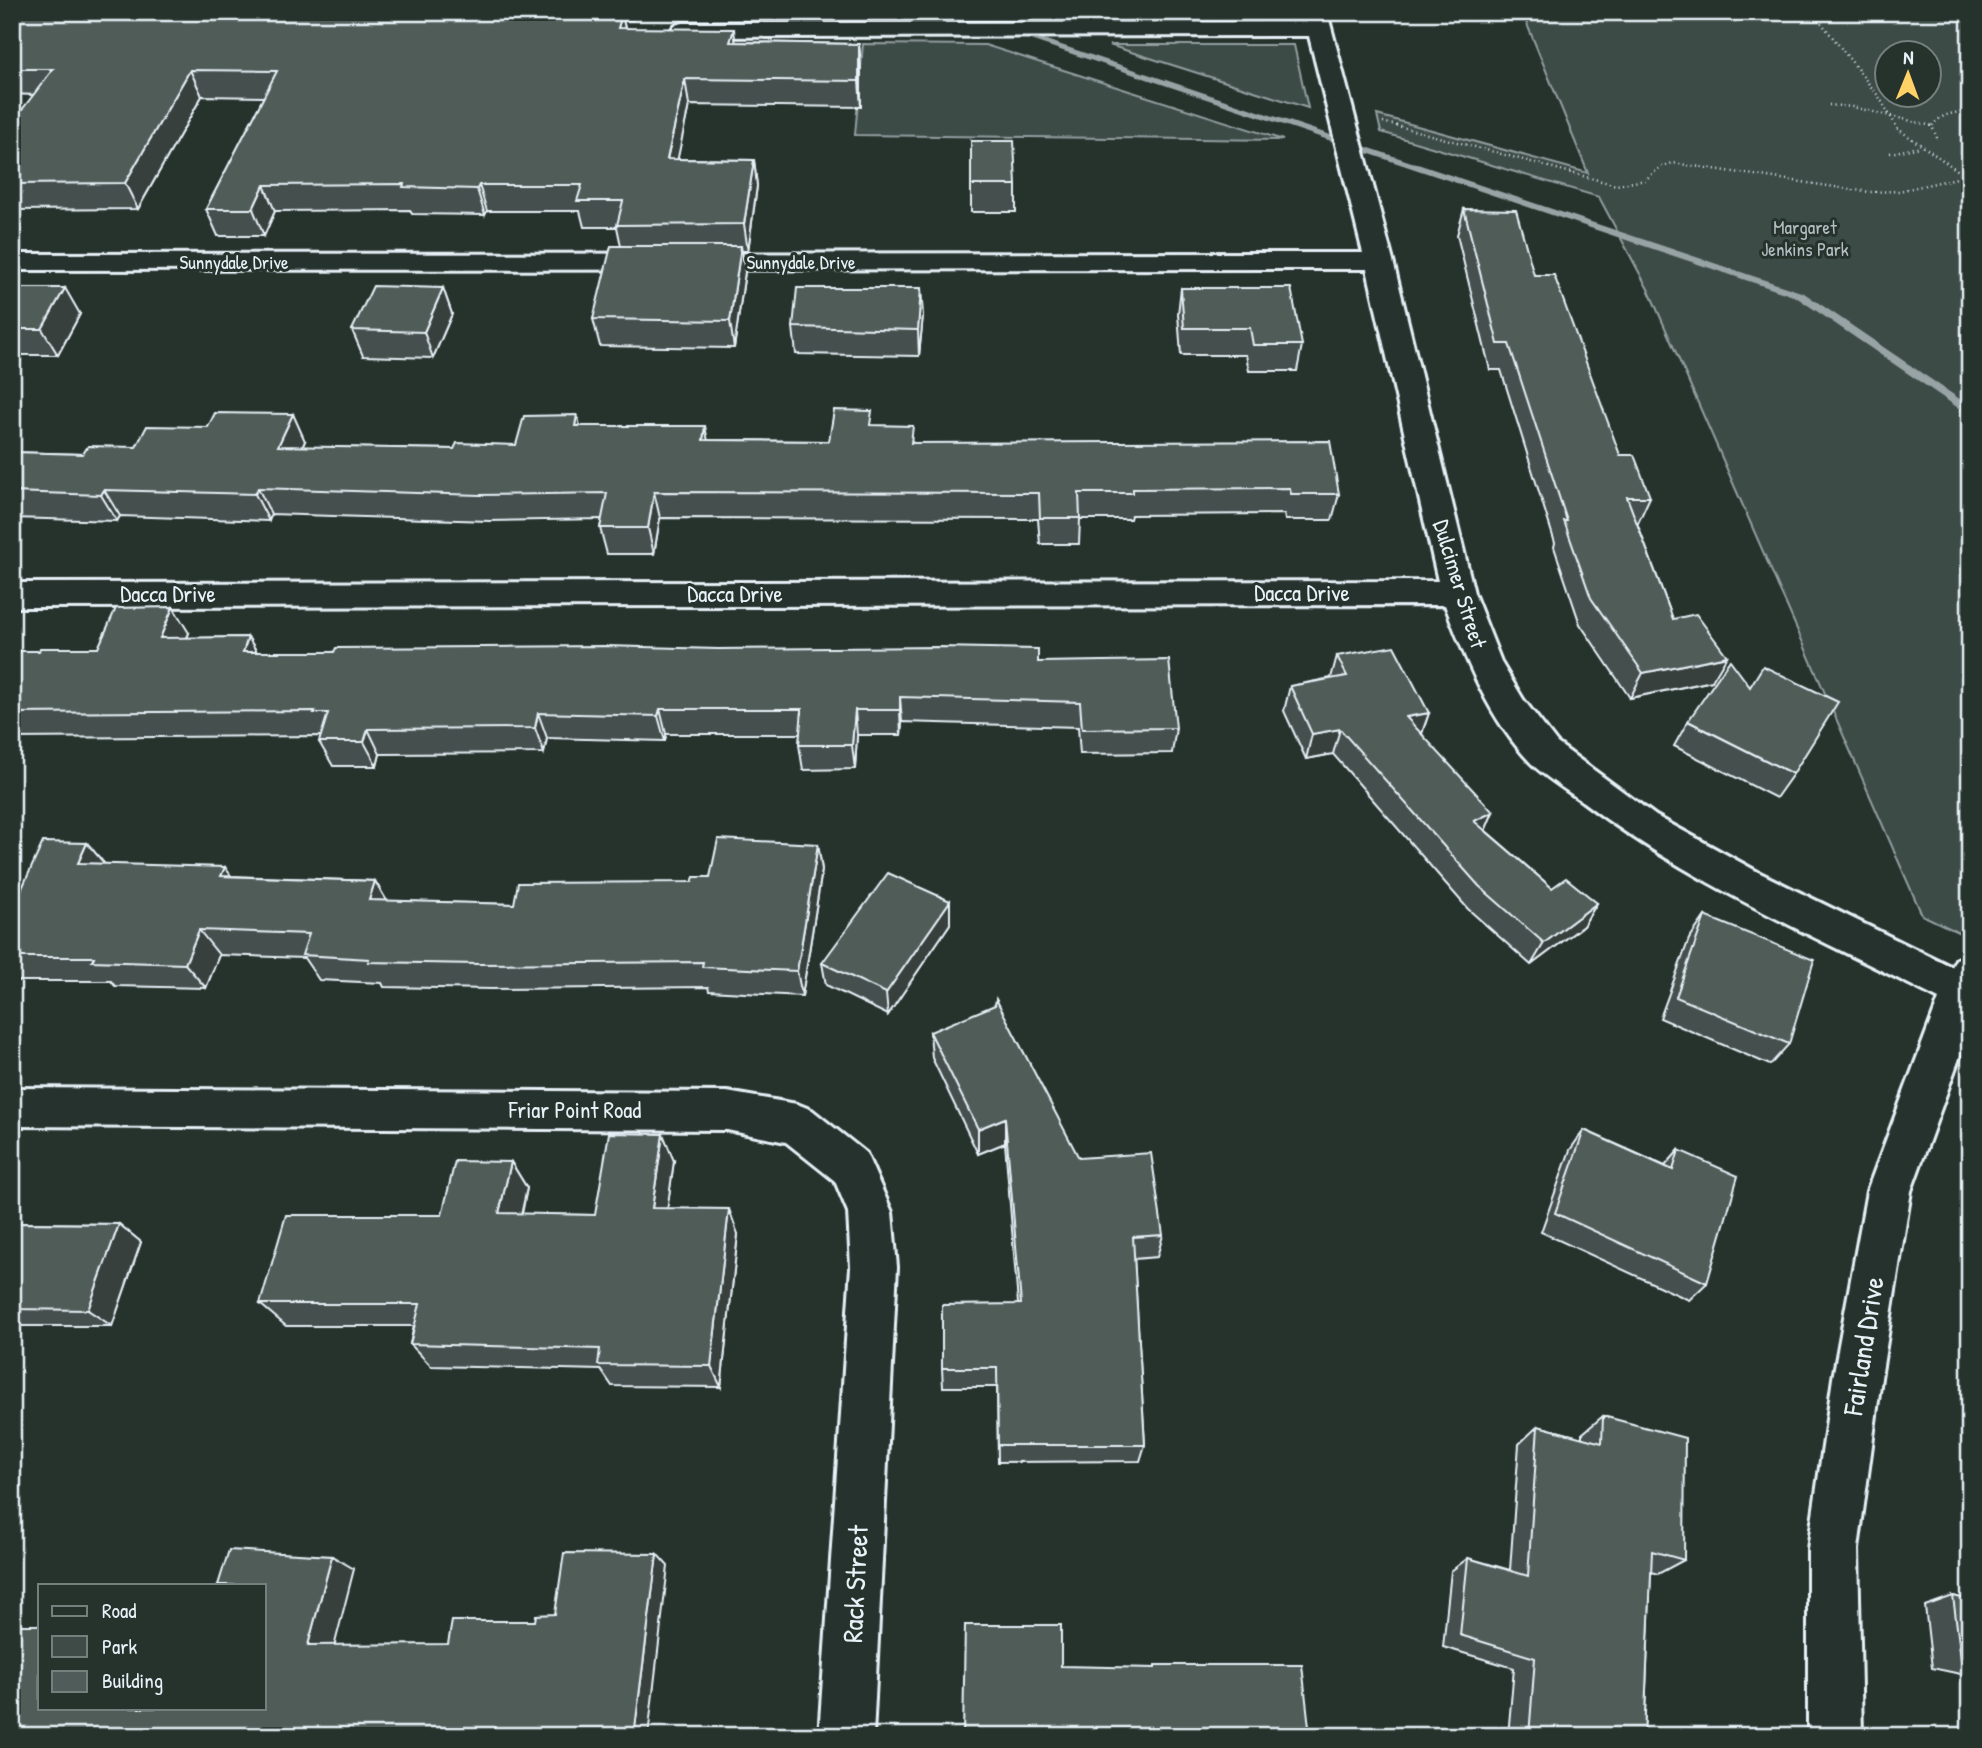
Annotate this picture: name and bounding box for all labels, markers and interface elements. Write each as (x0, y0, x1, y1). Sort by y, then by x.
north arrow (1874, 38, 1944, 108)
text: N (1903, 44, 1914, 70)
park label: Margaret Jenkins Park (1761, 214, 1849, 262)
street label: Sunnydale Drive (179, 249, 289, 275)
street label: Sunnydale Drive (746, 249, 856, 275)
street label: Dulcimer Street (1426, 516, 1495, 653)
street label: Dacca Drive (1254, 577, 1350, 608)
street label: Dacca Drive (120, 578, 216, 609)
street label: Dacca Drive (687, 578, 783, 609)
street label: Friar Point Road (508, 1094, 641, 1125)
street label: Fairland Drive (1833, 1274, 1893, 1419)
street label: Rack Street (833, 1524, 877, 1644)
legend (38, 1584, 266, 1710)
text: Road (102, 1596, 136, 1625)
text: Park (102, 1632, 137, 1661)
text: Building (102, 1666, 163, 1695)

